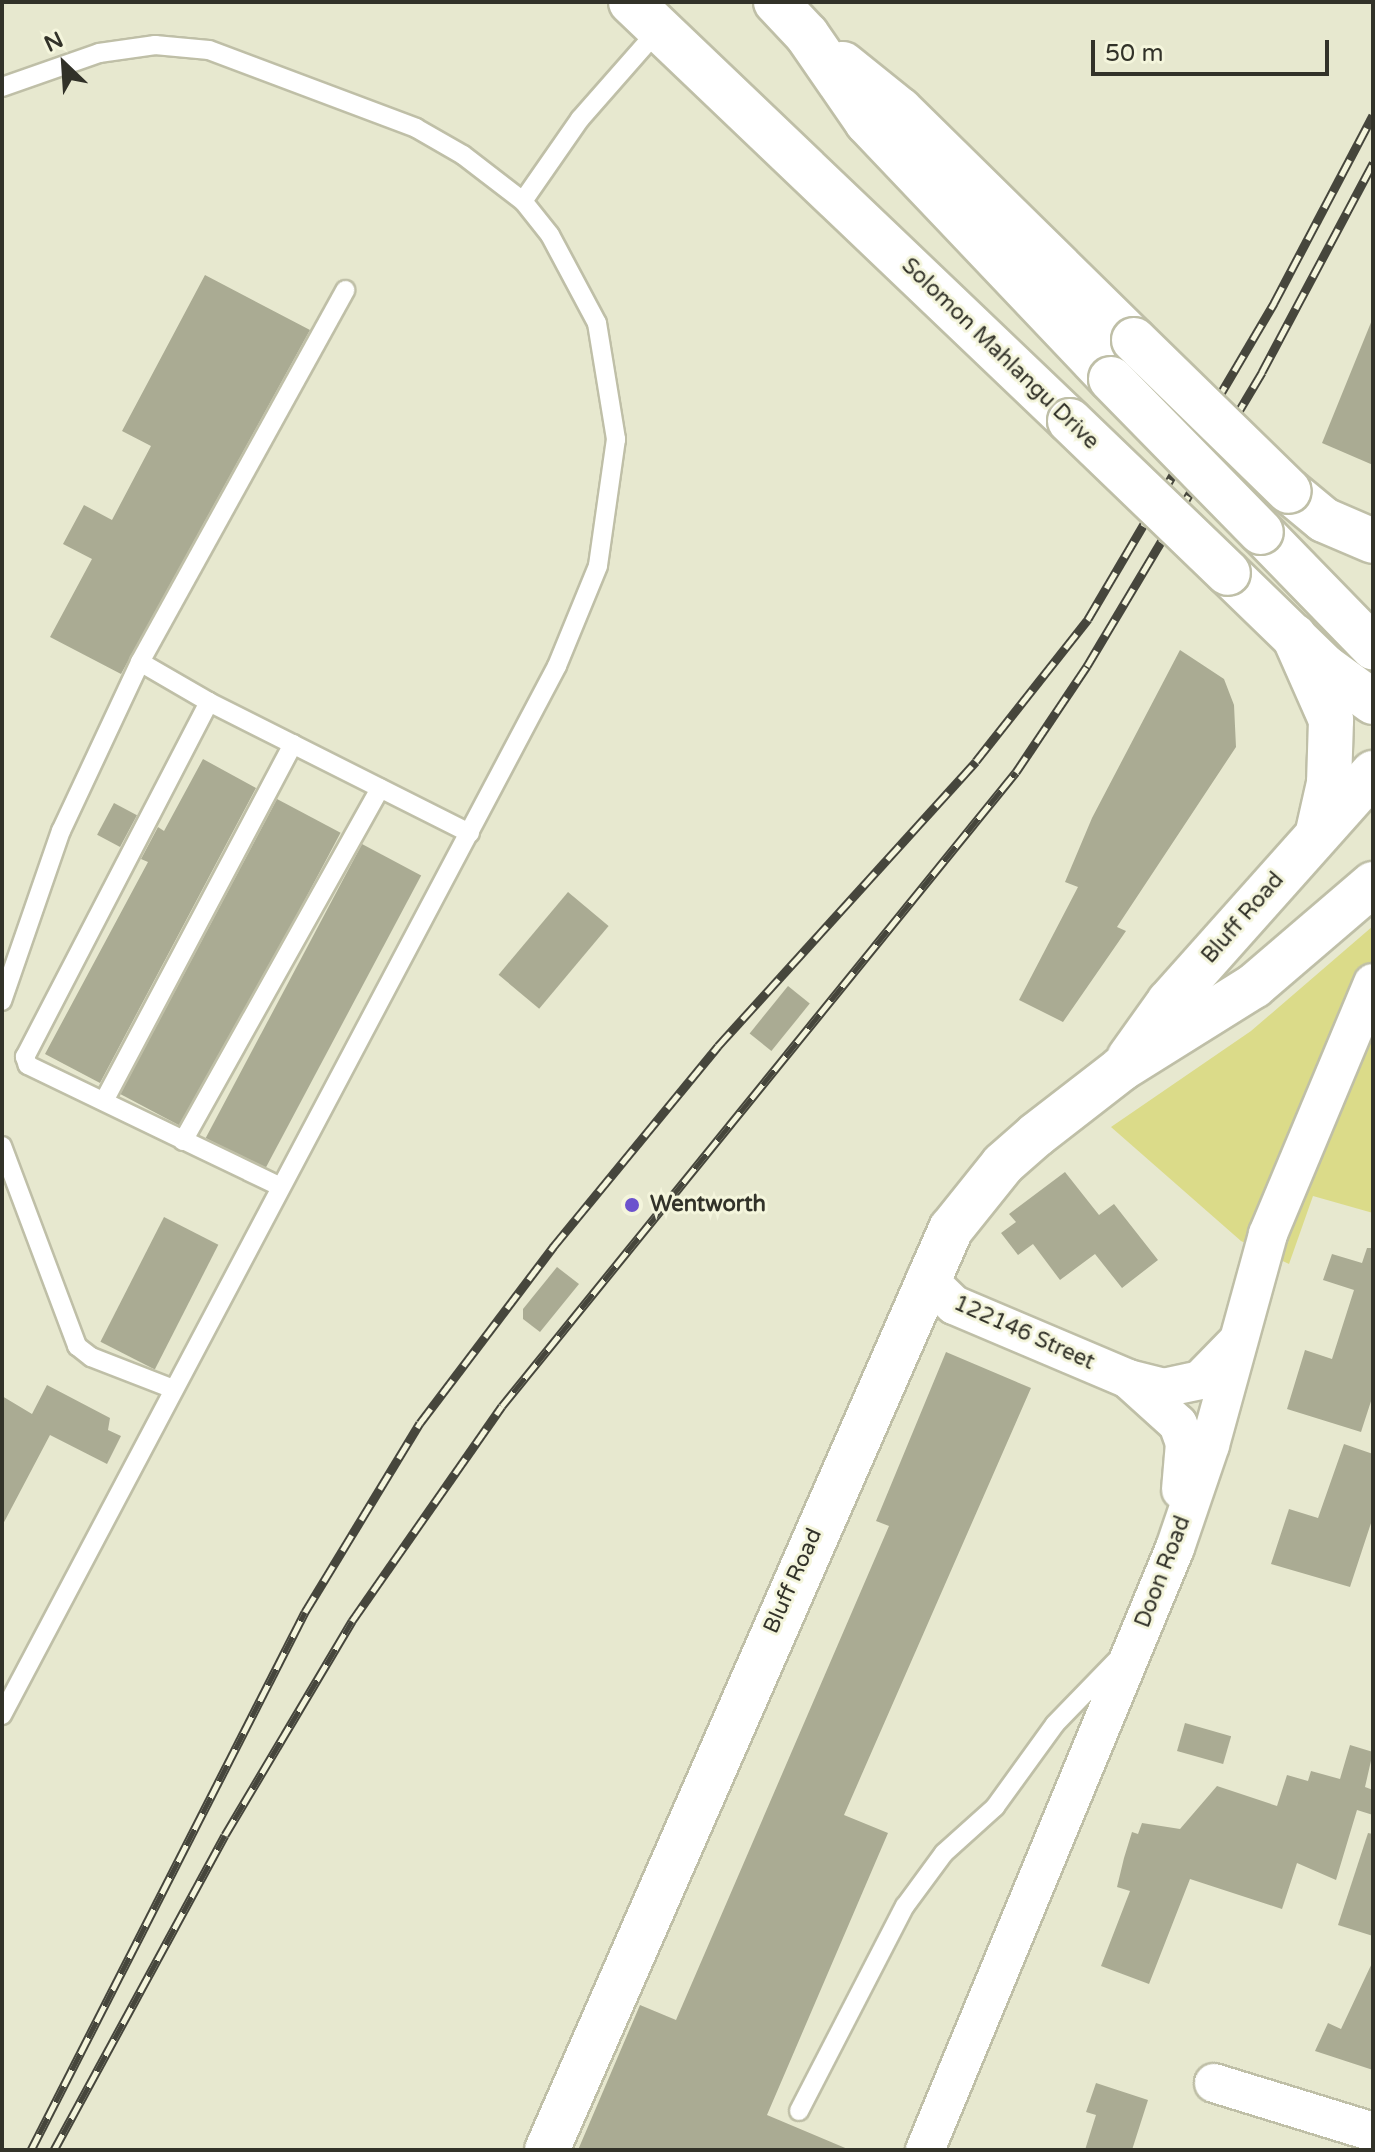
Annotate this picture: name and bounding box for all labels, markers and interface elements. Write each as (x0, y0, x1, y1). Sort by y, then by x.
north arrow (24, 24, 104, 104)
scale bar (1095, 24, 1333, 74)
text: N (40, 27, 67, 58)
text: 50 m (1105, 39, 1163, 68)
street label: Solomon Mahlangu Drive (896, 253, 1104, 455)
street label: Bluff Road (1196, 867, 1290, 969)
place label: Wentworth (650, 1192, 766, 1218)
marker: Wentworth (621, 1194, 643, 1216)
street label: 122146 Street (949, 1290, 1099, 1376)
street label: Doon Road (1130, 1513, 1196, 1631)
street label: Bluff Road (758, 1524, 828, 1638)

